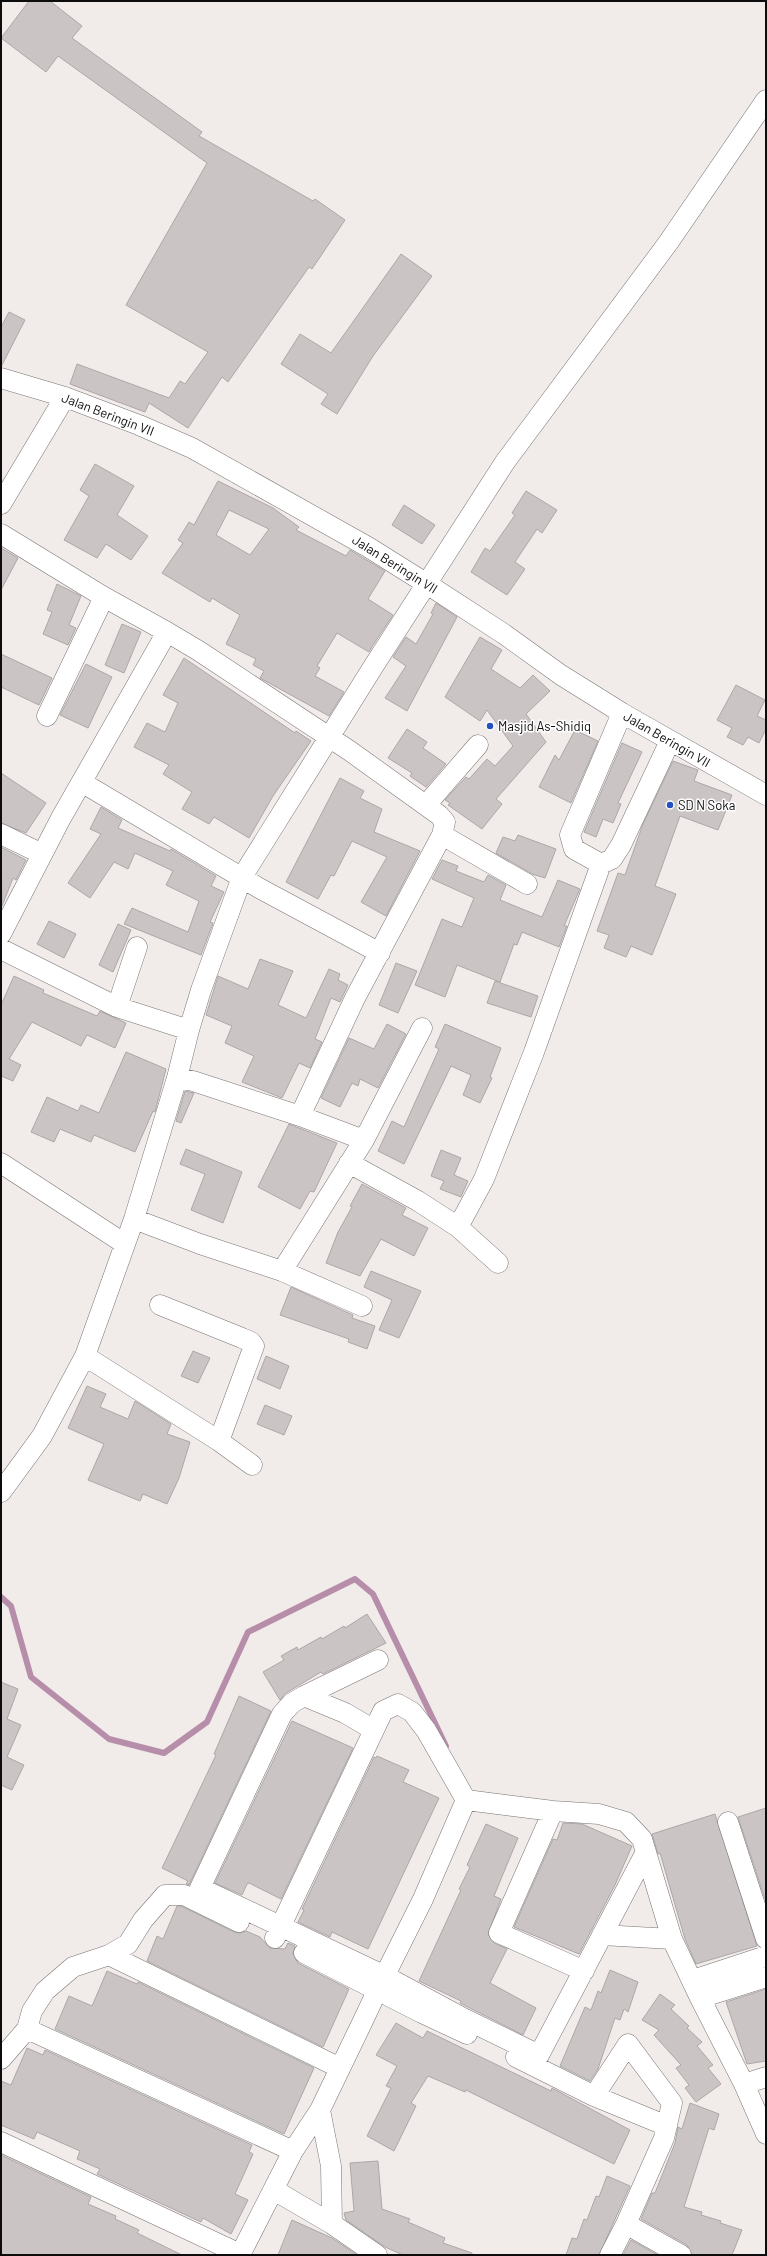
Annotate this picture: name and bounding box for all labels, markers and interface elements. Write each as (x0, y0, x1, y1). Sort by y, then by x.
street label: Jalan Beringin VII (59, 389, 157, 439)
street label: Jalan Beringin VII (349, 531, 441, 597)
street label: Jalan Beringin VII (621, 708, 713, 770)
place label: Masjid As-Shidiq (498, 718, 591, 734)
marker: Masjid As-Shidiq (485, 721, 495, 731)
place label: SD N Soka (678, 797, 735, 813)
marker: SD N Soka (665, 800, 675, 810)

